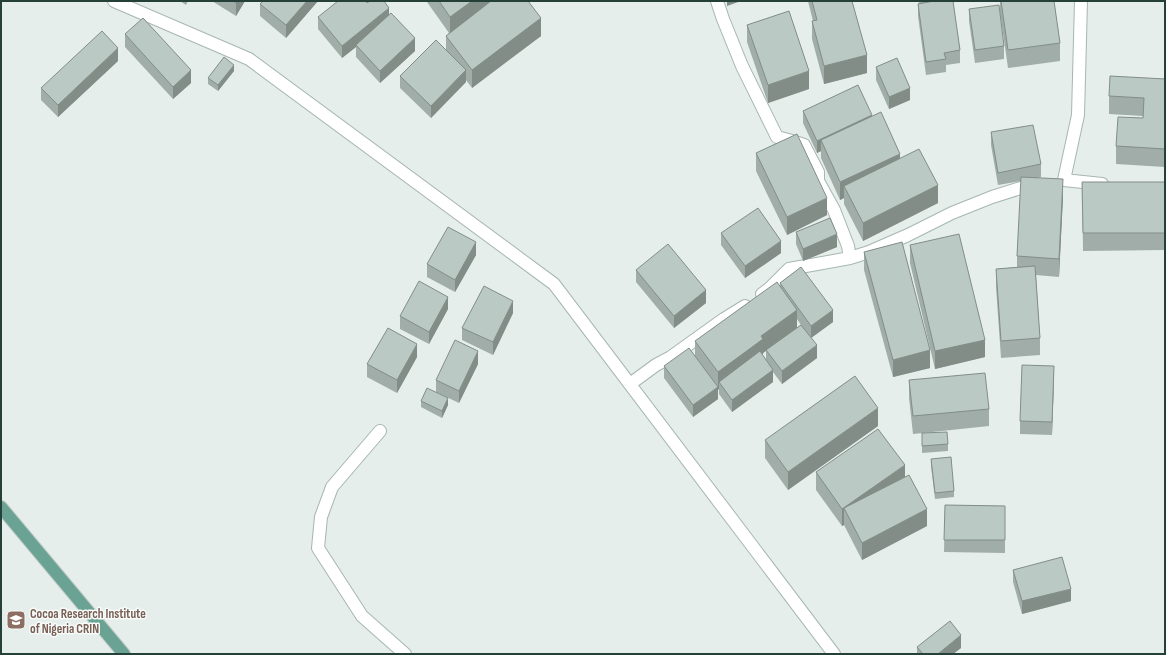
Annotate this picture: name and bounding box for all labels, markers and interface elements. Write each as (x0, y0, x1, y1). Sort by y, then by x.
place label: Cocoa Research Institute of Nigeria CRIN (30, 606, 146, 637)
school or university icon: Cocoa Research Institute of Nigeria CRIN (5, 609, 27, 631)

